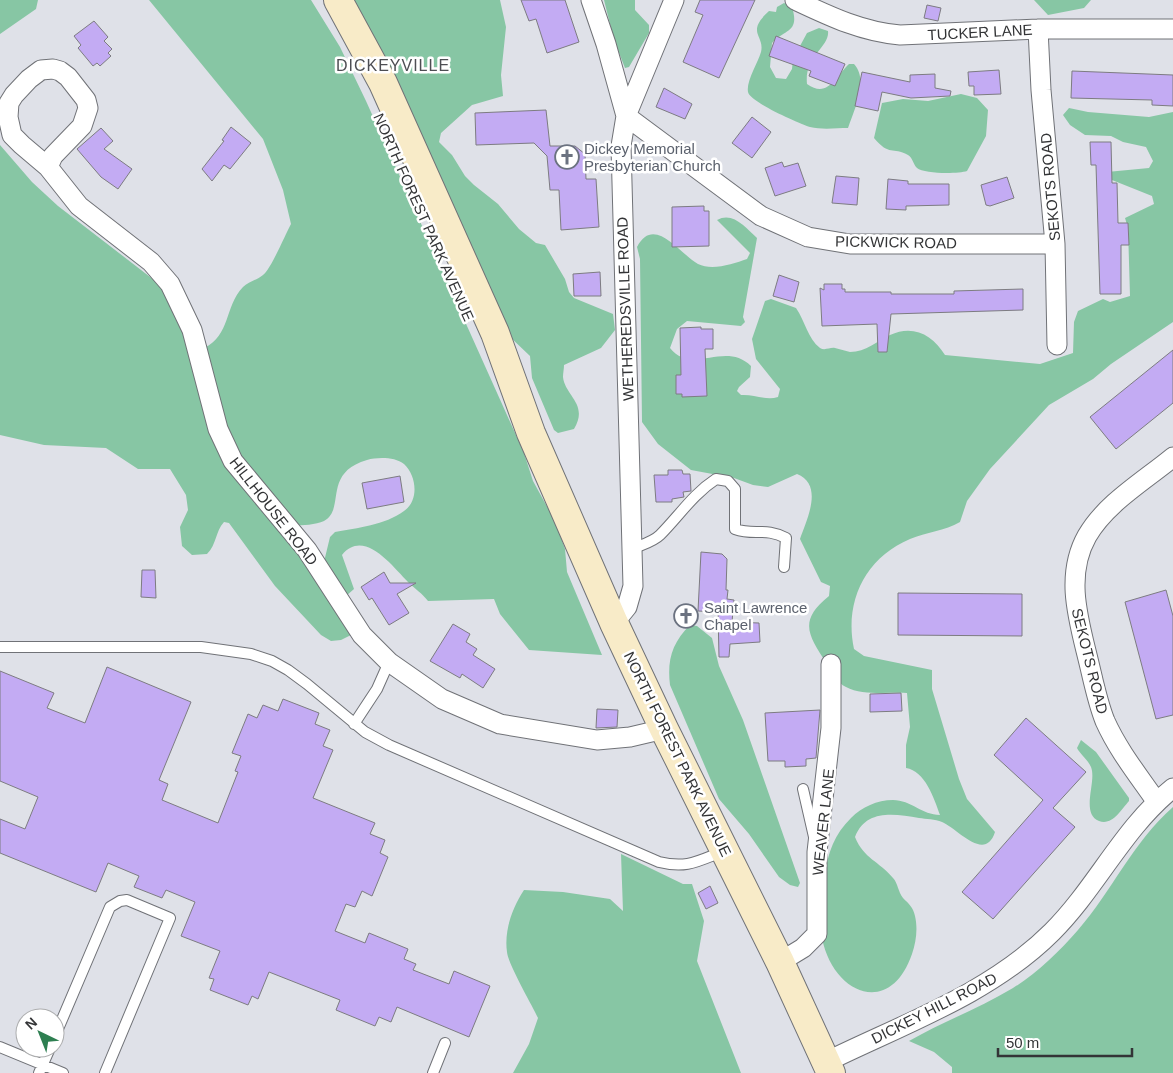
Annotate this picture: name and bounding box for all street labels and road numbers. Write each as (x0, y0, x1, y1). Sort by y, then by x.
street label: TUCKER LANE (927, 21, 1033, 43)
street label: NORTH FOREST PARK AVENUE (370, 110, 478, 324)
street label: SEKOTS ROAD (1037, 132, 1063, 242)
street label: WETHEREDSVILLE ROAD (613, 216, 637, 401)
street label: PICKWICK ROAD (835, 232, 957, 252)
street label: HILLHOUSE ROAD (226, 454, 322, 569)
street label: SEKOTS ROAD (1069, 606, 1111, 716)
street label: NORTH FOREST PARK AVENUE (621, 649, 735, 859)
street label: WEAVER LANE (809, 768, 837, 876)
street label: DICKEY HILL ROAD (868, 969, 1000, 1047)

